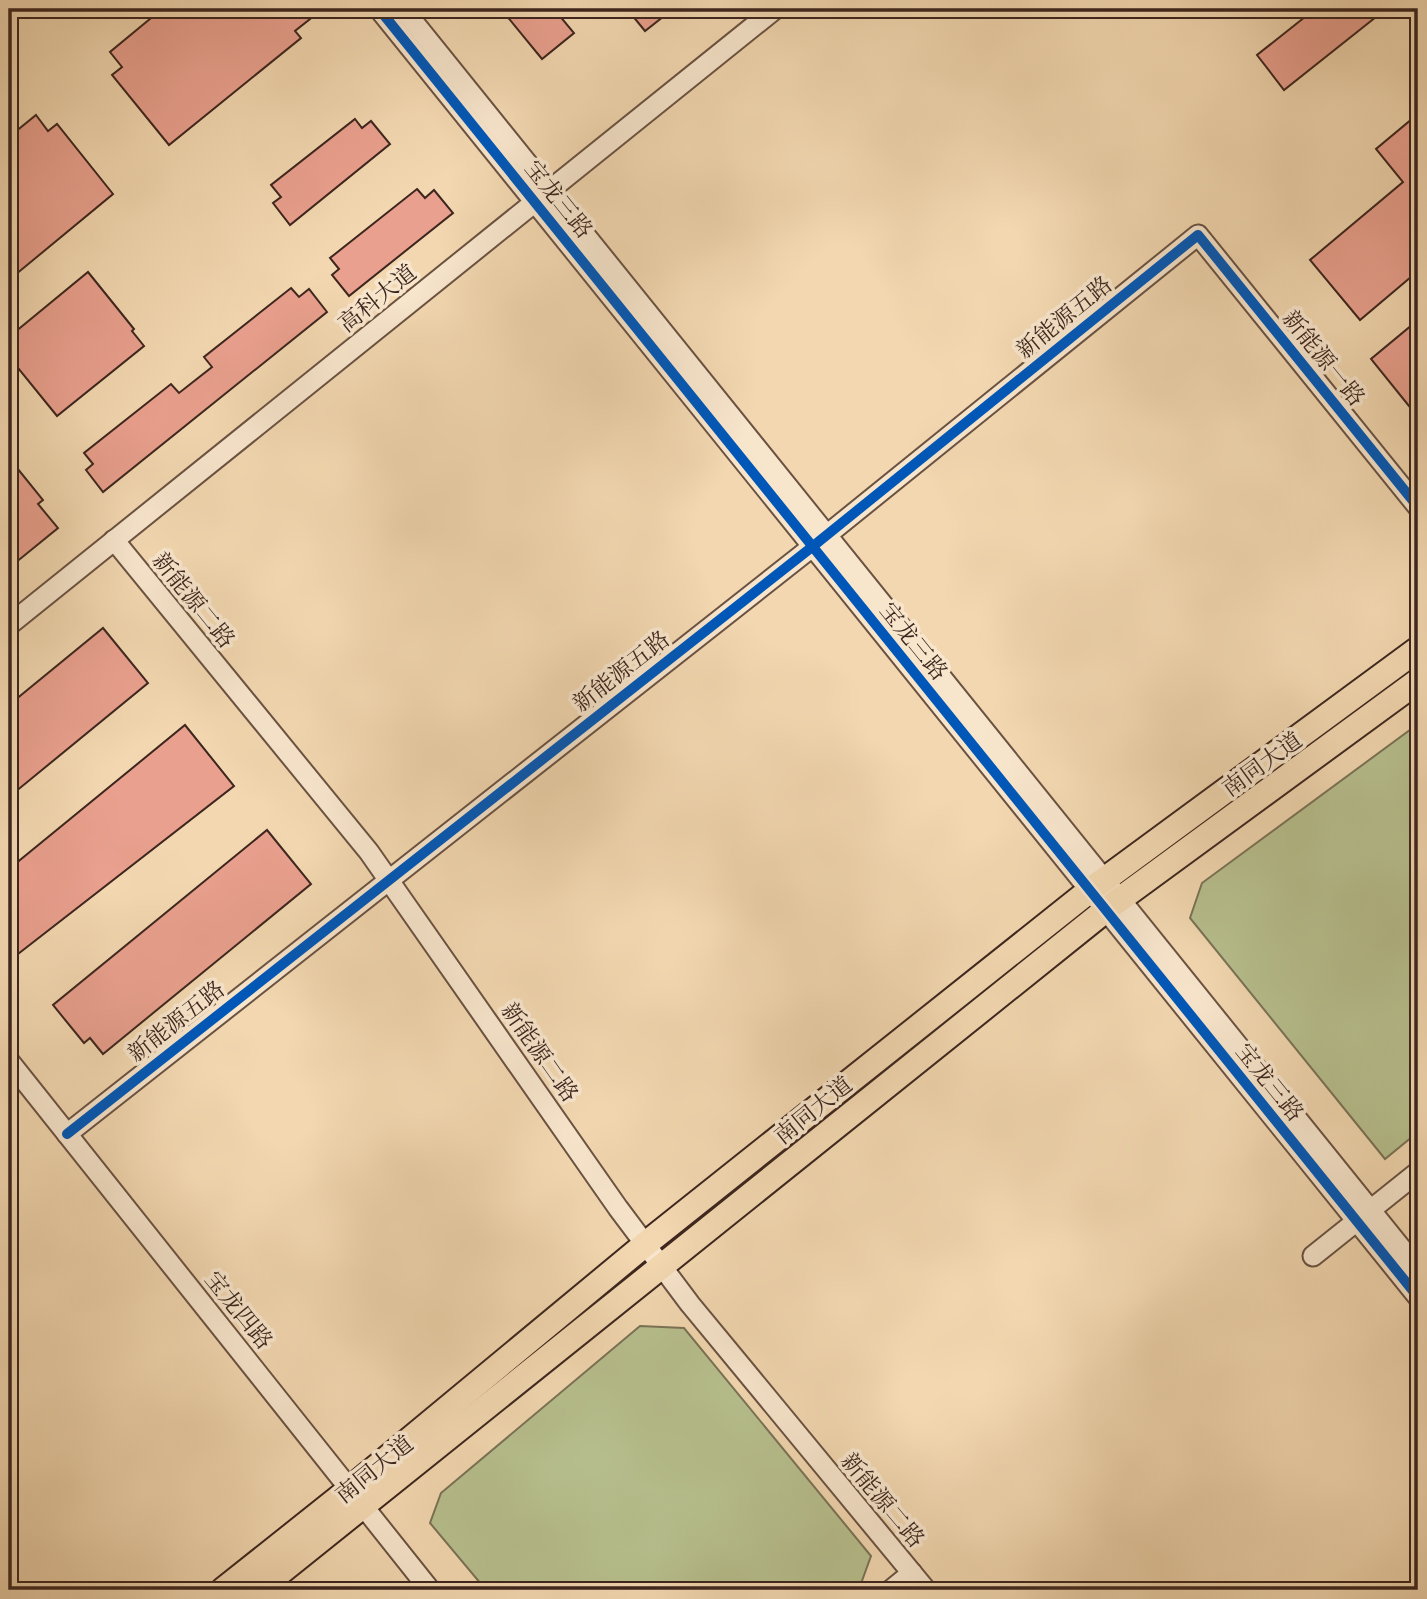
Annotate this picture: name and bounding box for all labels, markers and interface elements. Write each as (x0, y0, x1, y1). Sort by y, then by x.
street label: 宝龙三路 (518, 154, 600, 244)
street label: 高科大道 (332, 257, 422, 339)
street label: 新能源五路 (1010, 269, 1118, 365)
street label: 新能源一路 (1276, 304, 1372, 412)
street label: 新能源二路 (146, 546, 242, 654)
street label: 宝龙三路 (873, 596, 955, 686)
street label: 新能源五路 (566, 624, 676, 718)
street label: 南同大道 (1216, 725, 1308, 803)
street label: 新能源五路 (121, 974, 231, 1068)
street label: 新能源二路 (495, 996, 585, 1108)
street label: 宝龙三路 (1229, 1037, 1311, 1127)
street label: 南同大道 (768, 1069, 858, 1151)
street label: 宝龙四路 (198, 1265, 280, 1355)
street label: 南同大道 (329, 1428, 419, 1510)
street label: 新能源二路 (835, 1446, 931, 1554)

